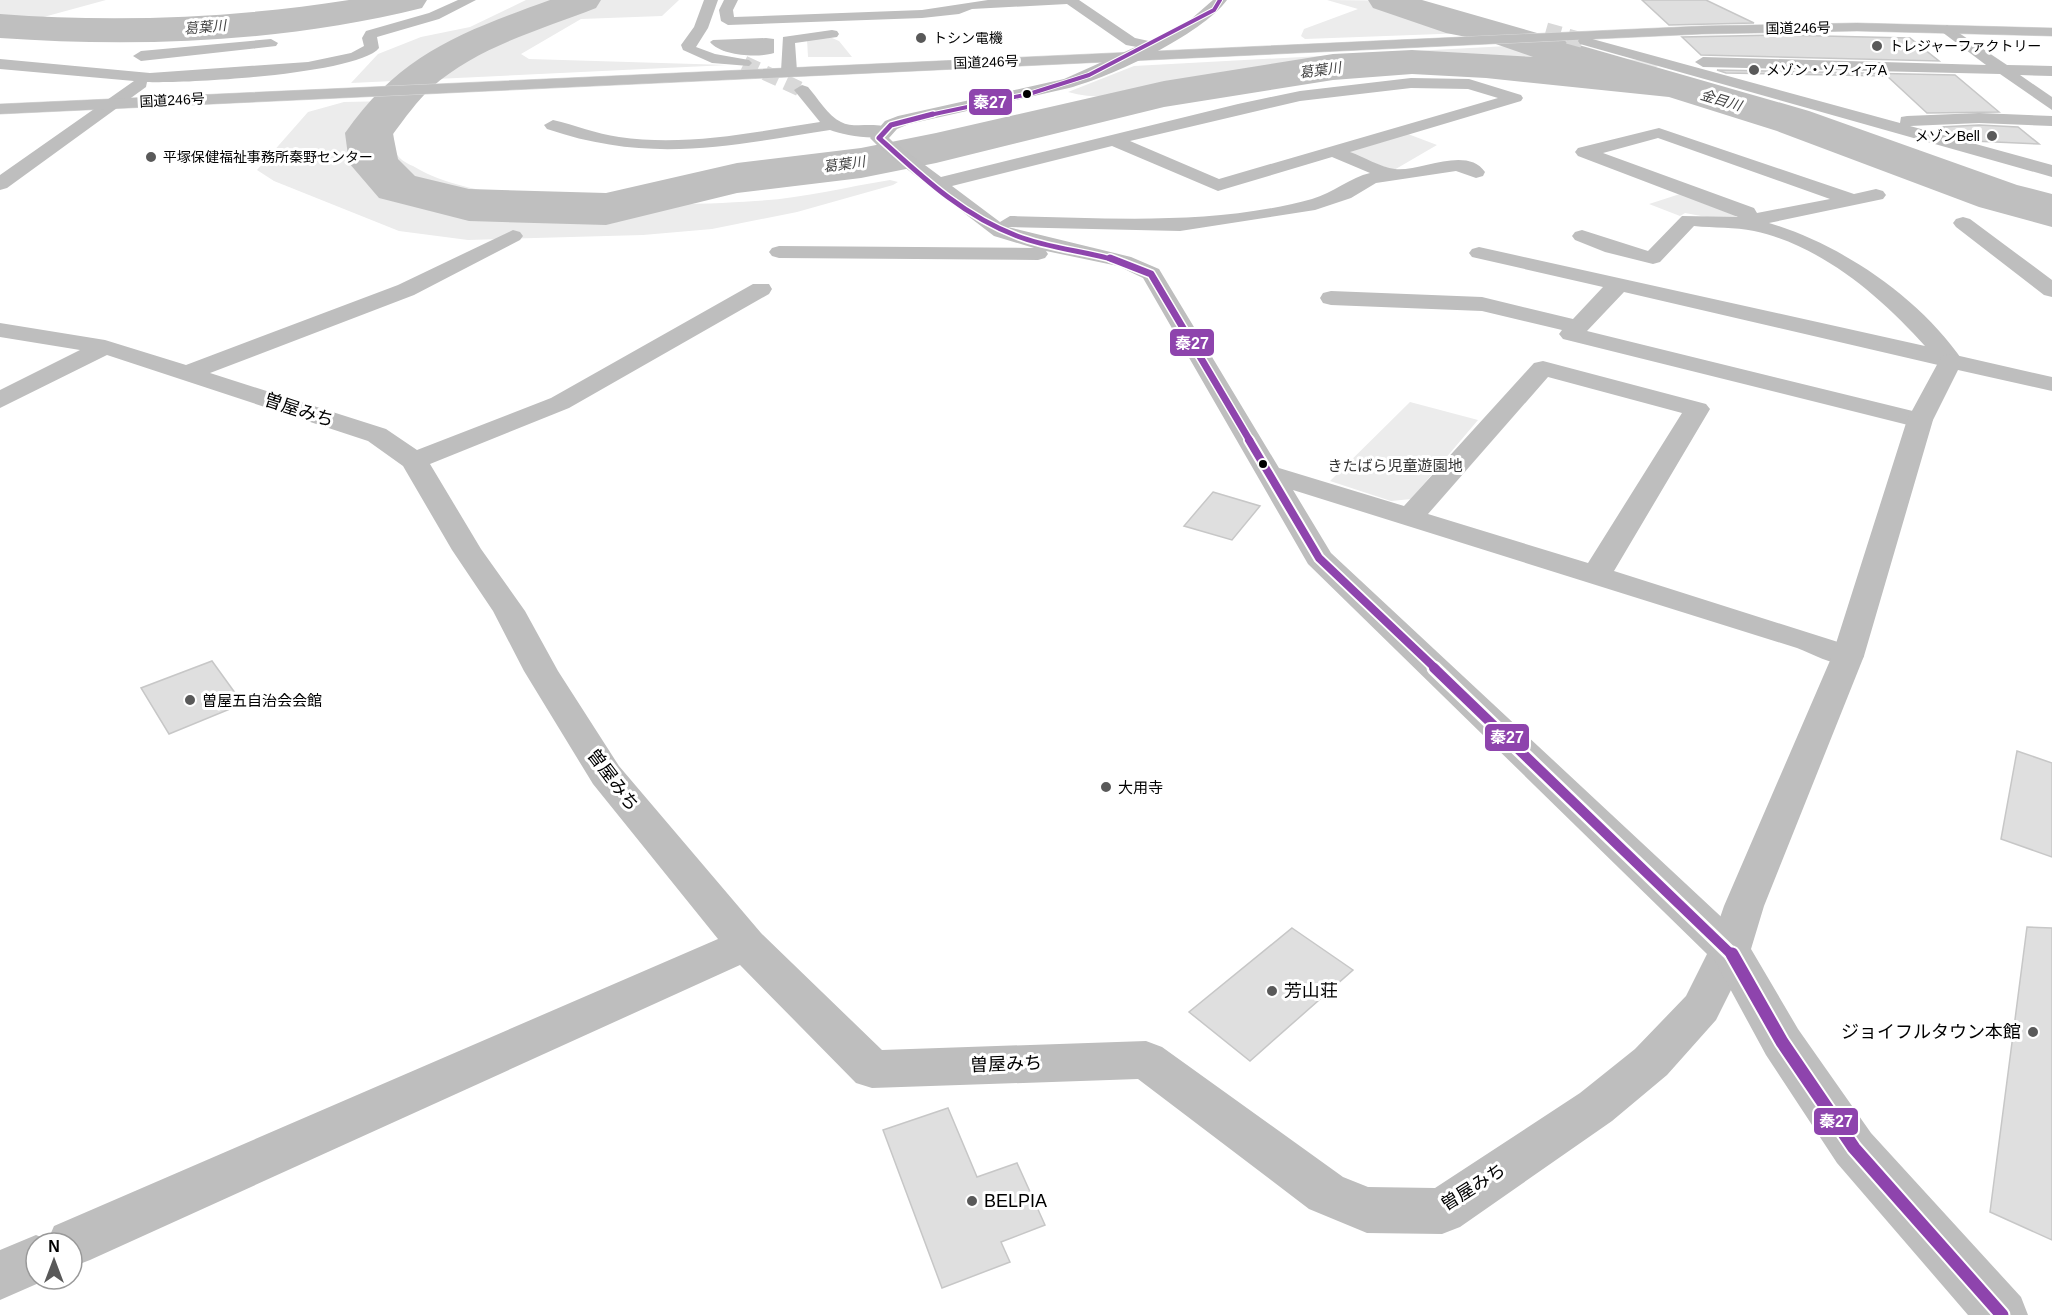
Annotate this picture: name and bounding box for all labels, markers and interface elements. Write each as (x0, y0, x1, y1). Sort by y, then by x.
water label: 葛葉川 (183, 17, 229, 37)
street label: 国道246号 (1765, 19, 1831, 37)
place label: トシン電機 (933, 30, 1003, 46)
marker: トシン電機 (914, 31, 928, 45)
place label: トレジャーファクトリー (1889, 38, 2041, 54)
marker: トレジャーファクトリー (1870, 39, 1884, 53)
street label: 国道246号 (953, 53, 1019, 71)
water label: 葛葉川 (1298, 59, 1344, 81)
place label: メゾン・ソフィアA (1766, 62, 1888, 78)
marker: メゾン・ソフィアA (1747, 63, 1761, 77)
water label: 金目川 (1699, 86, 1745, 114)
line badge: 秦27 (968, 88, 1013, 116)
unlabelled marker (1021, 88, 1033, 100)
street label: 国道246号 (139, 90, 205, 110)
text: 秦27 (973, 94, 1007, 111)
place label: メゾンBell (1915, 128, 1980, 144)
marker: メゾンBell (1985, 129, 1999, 143)
place label: 平塚保健福祉事務所秦野センター (163, 149, 373, 165)
marker: 平塚保健福祉事務所秦野センター (144, 150, 158, 164)
water label: 葛葉川 (822, 153, 868, 175)
line badge: 秦27 (1169, 328, 1215, 357)
text: 秦27 (1175, 335, 1209, 352)
street label: 曽屋みち (262, 389, 336, 431)
park label: きたばら児童遊園地 (1327, 457, 1463, 474)
unlabelled marker (1257, 458, 1269, 470)
place label: 曽屋五自治会会館 (202, 692, 322, 709)
marker: 曽屋五自治会会館 (183, 693, 197, 707)
line badge: 秦27 (1484, 723, 1530, 752)
text: 秦27 (1490, 729, 1524, 746)
street label: 曽屋みち (583, 745, 643, 815)
place label: 大用寺 (1118, 779, 1163, 796)
marker: 大用寺 (1099, 780, 1113, 794)
place label: 芳山荘 (1284, 981, 1338, 1001)
marker: 芳山荘 (1265, 984, 1279, 998)
place label: ジョイフルタウン本館 (1841, 1022, 2021, 1042)
marker: ジョイフルタウン本館 (2026, 1025, 2040, 1039)
street label: 曽屋みち (970, 1053, 1042, 1075)
line badge: 秦27 (1813, 1107, 1859, 1136)
text: 秦27 (1819, 1113, 1853, 1130)
street label: 曽屋みち (1437, 1159, 1509, 1215)
place label: BELPIA (984, 1191, 1047, 1211)
marker: BELPIA (965, 1194, 979, 1208)
north arrow (24, 1231, 84, 1291)
text: N (48, 1238, 60, 1255)

